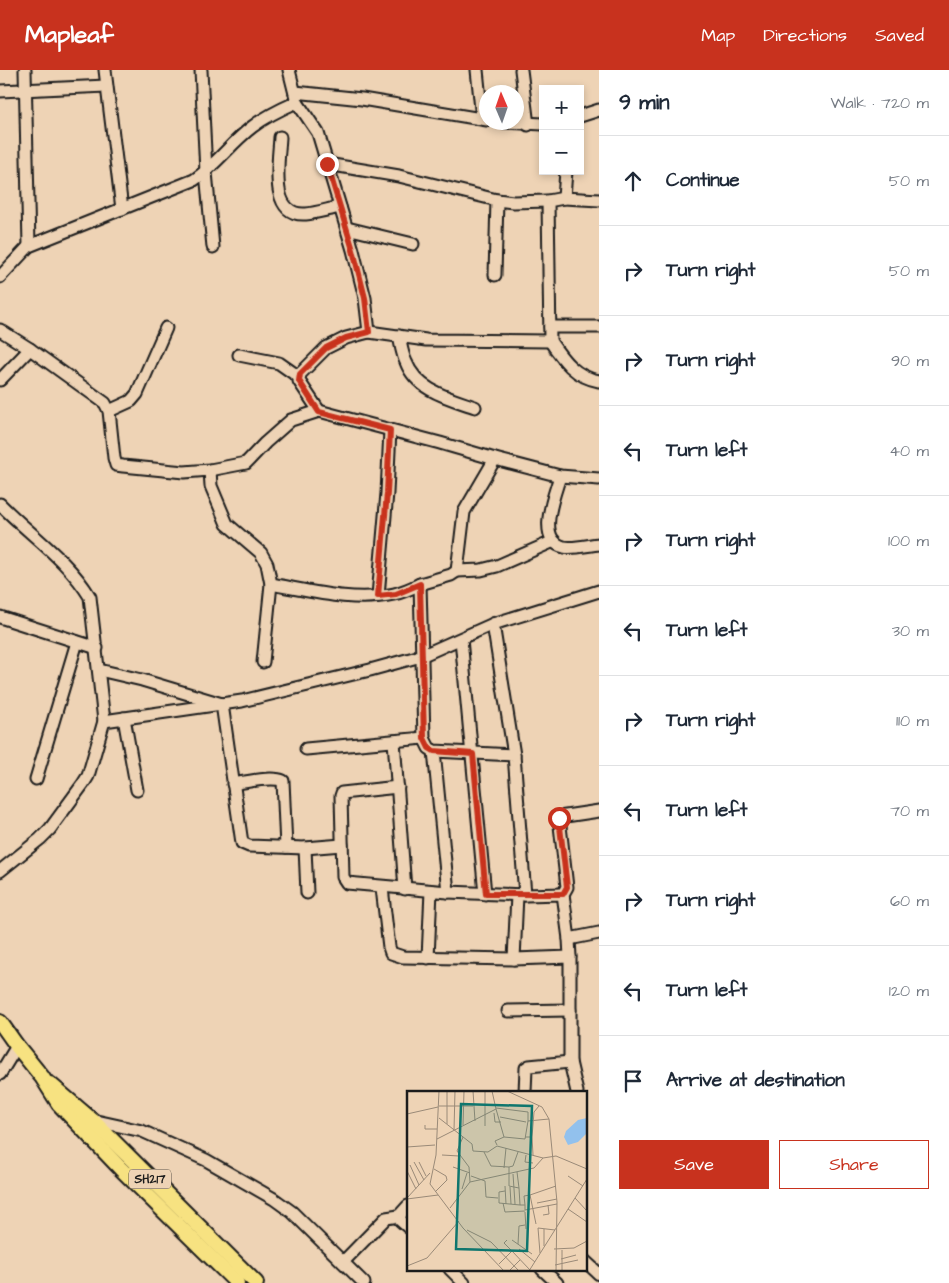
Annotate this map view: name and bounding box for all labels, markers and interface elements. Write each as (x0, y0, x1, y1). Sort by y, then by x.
text: Mapleaf (25, 18, 114, 52)
text: Map (701, 23, 735, 48)
text: Directions (763, 23, 847, 48)
text: Saved (875, 23, 924, 48)
north arrow (479, 85, 524, 130)
map controls (539, 85, 584, 175)
button: + (539, 85, 584, 130)
text: 9 min (619, 88, 669, 117)
text: Walk · 720 m (830, 92, 929, 114)
button: − (539, 130, 584, 175)
route end (316, 153, 339, 176)
icon: ahead (619, 167, 647, 195)
text: Continue (666, 167, 740, 194)
text: 50 m (889, 170, 929, 192)
icon: right (619, 257, 647, 285)
text: Turn right (666, 257, 755, 284)
text: 50 m (889, 260, 929, 282)
icon: right (619, 347, 647, 375)
text: Turn right (666, 347, 755, 374)
text: 90 m (891, 350, 929, 372)
icon: left (619, 437, 647, 465)
text: Turn left (666, 437, 747, 464)
text: 40 m (889, 440, 929, 462)
icon: right (619, 527, 647, 555)
text: Turn right (666, 527, 755, 554)
text: 100 m (888, 530, 929, 552)
icon: left (619, 617, 647, 645)
text: Turn left (666, 617, 747, 644)
text: 30 m (892, 620, 929, 642)
icon: right (619, 707, 647, 735)
text: Turn right (666, 707, 755, 734)
text: 110 m (896, 710, 929, 732)
icon: left (619, 797, 647, 825)
text: Turn left (666, 797, 747, 824)
text: 70 m (890, 800, 929, 822)
route start (548, 807, 571, 830)
icon: right (619, 887, 647, 915)
text: Turn right (666, 887, 755, 914)
text: 60 m (890, 890, 929, 912)
icon: left (619, 977, 647, 1005)
text: Turn left (666, 977, 747, 1004)
text: 120 m (889, 980, 929, 1002)
icon: arrive (619, 1067, 647, 1095)
text: Arrive at destination (666, 1067, 845, 1094)
inset map (407, 1091, 586, 1270)
button: Save (619, 1140, 769, 1189)
button: Share (779, 1140, 929, 1189)
road number: SH217 (129, 1170, 171, 1188)

